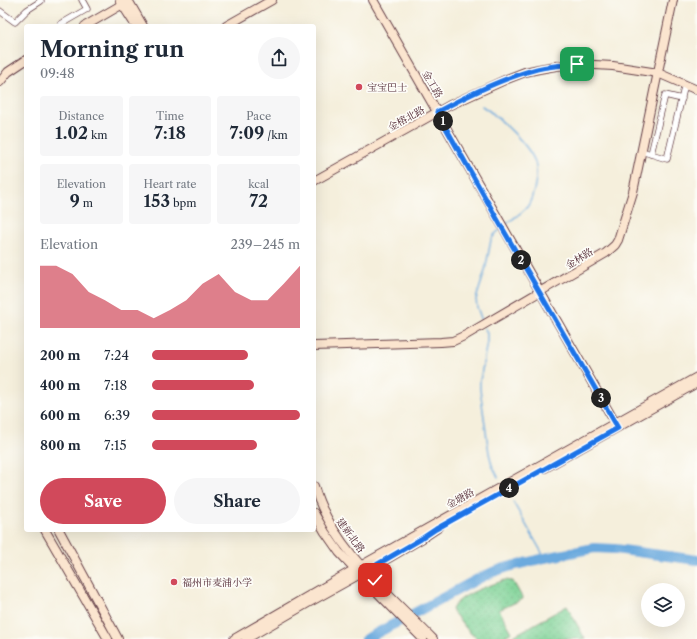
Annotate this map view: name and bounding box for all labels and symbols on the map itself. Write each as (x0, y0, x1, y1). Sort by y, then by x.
pin (560, 47, 594, 81)
street label: 金工路 (419, 68, 446, 100)
place label: 宝宝巴士 (367, 81, 407, 94)
marker: 宝宝巴士 (354, 82, 364, 92)
street label: 金榕北路 (386, 103, 427, 134)
pin: 1 (433, 111, 453, 131)
street label: 金林路 (563, 245, 595, 272)
pin: 2 (511, 250, 531, 270)
pin: 3 (591, 388, 611, 408)
pin: 4 (499, 478, 519, 498)
street label: 金塘路 (444, 485, 477, 511)
street label: 建新北路 (334, 515, 368, 555)
pin (358, 563, 392, 597)
place label: 福州市麦浦小学 (182, 576, 252, 589)
marker: 福州市麦浦小学 (169, 577, 179, 587)

